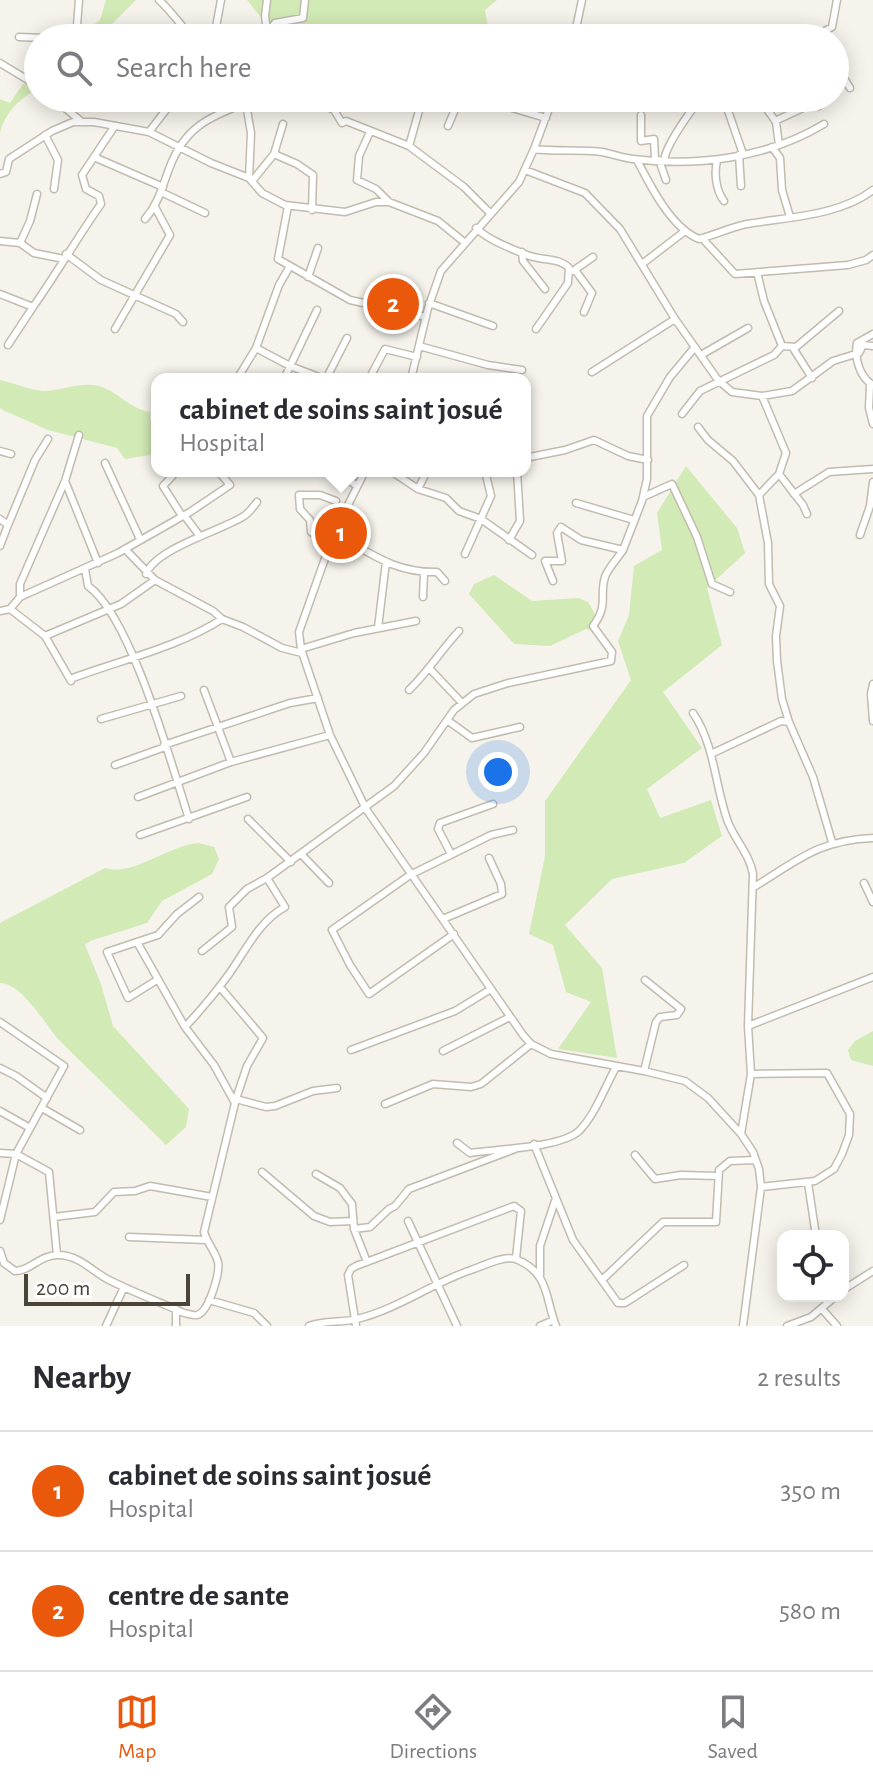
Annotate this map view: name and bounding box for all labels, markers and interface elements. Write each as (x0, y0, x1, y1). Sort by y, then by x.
search box (24, 24, 849, 112)
icon: search (52, 46, 96, 90)
text: Search here (116, 53, 252, 83)
pin: 2 (367, 274, 419, 334)
popup (151, 373, 531, 477)
text: cabinet de soins saint josué (179, 395, 503, 425)
text: Hospital (179, 430, 265, 456)
pin: 1 (315, 503, 367, 563)
your location (478, 752, 518, 792)
map controls (777, 1230, 849, 1302)
button: locate (777, 1230, 849, 1302)
scale bar (24, 1270, 190, 1306)
text: 200 m (36, 1277, 90, 1299)
text: Nearby (32, 1361, 131, 1395)
text: 2 results (757, 1365, 841, 1391)
text: cabinet de soins saint josué (108, 1461, 432, 1491)
text: 1 (53, 1478, 63, 1504)
text: 350 m (781, 1478, 841, 1504)
text: Hospital (108, 1496, 194, 1522)
text: centre de sante (108, 1581, 289, 1611)
text: 2 (52, 1598, 64, 1624)
text: 580 m (779, 1598, 841, 1624)
text: Hospital (108, 1616, 194, 1642)
tab: Map (115, 1690, 159, 1764)
tab: Directions (389, 1690, 477, 1764)
tab: Saved (707, 1690, 758, 1764)

